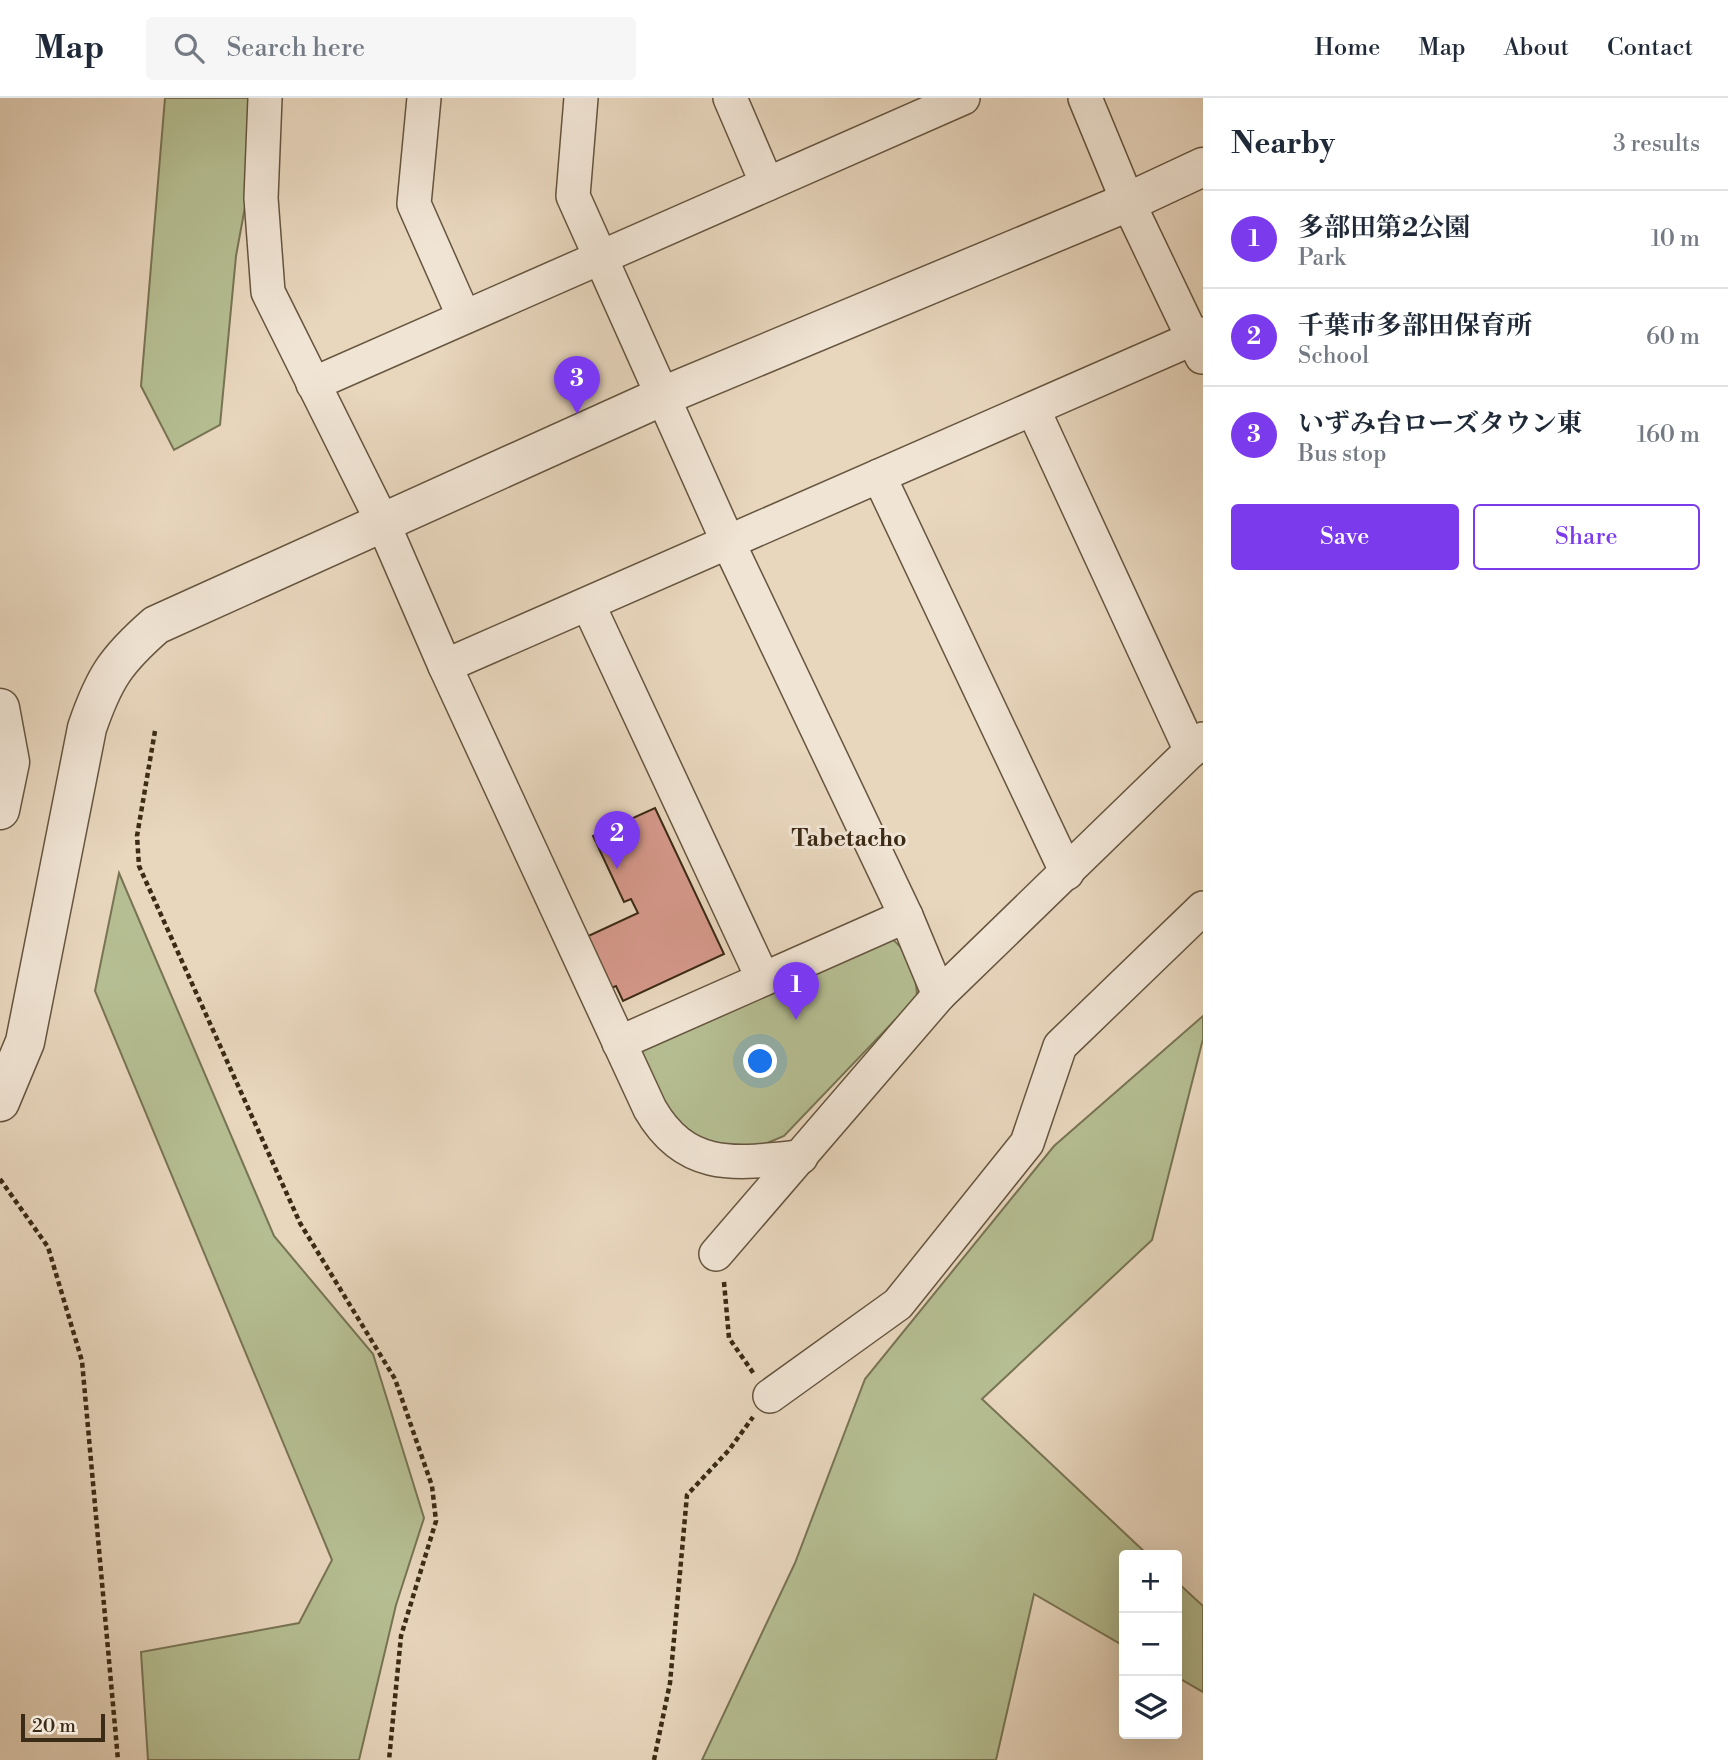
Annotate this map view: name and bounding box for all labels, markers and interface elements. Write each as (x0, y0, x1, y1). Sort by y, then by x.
search box (146, 17, 636, 80)
text: Map (35, 28, 104, 69)
icon: search (170, 29, 208, 67)
text: Search here (226, 32, 365, 64)
text: Home (1315, 33, 1380, 63)
text: Map (1418, 33, 1466, 63)
text: About (1504, 33, 1569, 63)
text: Contact (1607, 33, 1693, 63)
text: Nearby (1231, 125, 1335, 163)
text: 3 results (1613, 130, 1700, 158)
text: 多部田第2公園 (1298, 212, 1470, 244)
text: 1 (1248, 225, 1260, 253)
text: 10 m (1651, 225, 1700, 253)
text: Park (1298, 244, 1346, 272)
text: 千葉市多部田保育所 (1298, 310, 1532, 342)
text: 2 (1247, 323, 1261, 351)
text: 60 m (1646, 323, 1700, 351)
text: School (1298, 342, 1369, 370)
pin: 3 (554, 356, 600, 414)
text: いずみ台ローズタウン東 (1298, 408, 1583, 440)
text: 3 (1247, 421, 1261, 449)
text: 160 m (1637, 421, 1700, 449)
text: Bus stop (1298, 440, 1386, 468)
button: Save (1231, 504, 1459, 570)
button: Share (1473, 504, 1700, 570)
pin: 2 (594, 811, 640, 869)
district label: Tabetacho (791, 825, 907, 853)
pin: 1 (773, 962, 819, 1020)
your location (743, 1044, 777, 1078)
map controls (1119, 1550, 1182, 1739)
button: + (1119, 1550, 1182, 1613)
button: − (1119, 1613, 1182, 1676)
button: layers (1119, 1676, 1182, 1739)
scale bar (21, 1711, 105, 1743)
text: 20 m (32, 1714, 76, 1738)

